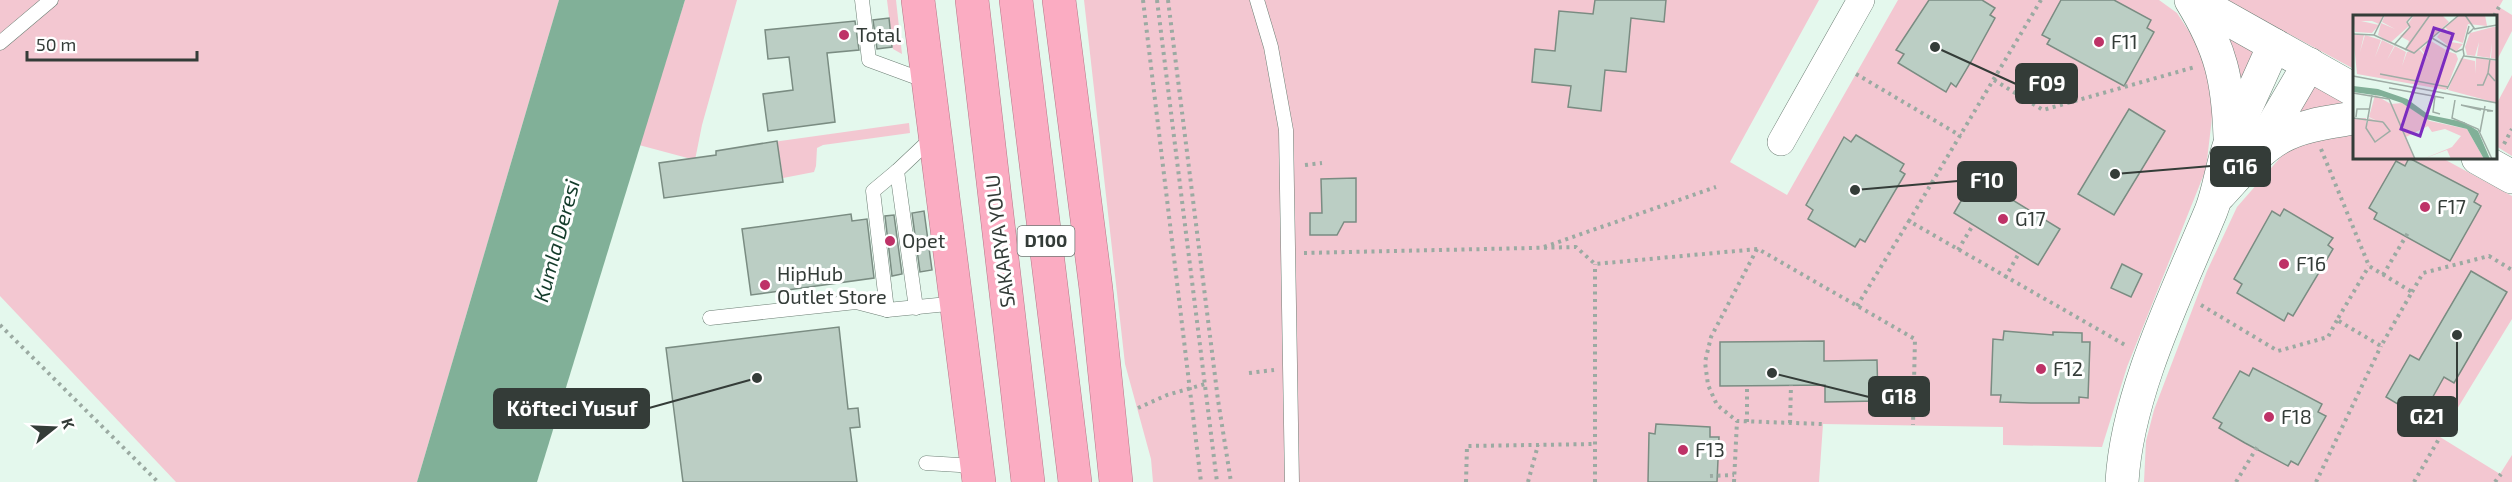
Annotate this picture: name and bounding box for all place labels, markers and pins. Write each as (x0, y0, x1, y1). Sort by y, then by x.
place label: Total (856, 22, 901, 46)
marker: Total (837, 28, 851, 42)
place label: F11 (2111, 29, 2138, 53)
marker: F11 (2092, 35, 2106, 49)
callout: F09 (2016, 64, 2077, 103)
callout: G16 (2211, 147, 2270, 186)
callout: F10 (1958, 162, 2016, 201)
place label: F17 (2437, 194, 2466, 218)
marker: F17 (2418, 200, 2432, 214)
place label: G17 (2015, 206, 2046, 230)
marker: G17 (1996, 212, 2010, 226)
place label: Opet (902, 228, 946, 252)
marker: Opet (883, 234, 897, 248)
place label: F16 (2296, 251, 2326, 275)
marker: F16 (2277, 257, 2291, 271)
place label: HipHub Outlet Store (777, 261, 887, 308)
marker: HipHub Outlet Store (758, 278, 772, 292)
place label: F12 (2053, 356, 2083, 380)
marker: F12 (2034, 362, 2048, 376)
callout: G18 (1869, 377, 1929, 416)
callout: Köfteci Yusuf (494, 389, 649, 428)
callout: G21 (2398, 397, 2457, 436)
place label: F18 (2281, 404, 2312, 428)
marker: F18 (2262, 410, 2276, 424)
place label: F13 (1695, 437, 1725, 461)
marker: F13 (1676, 443, 1690, 457)

